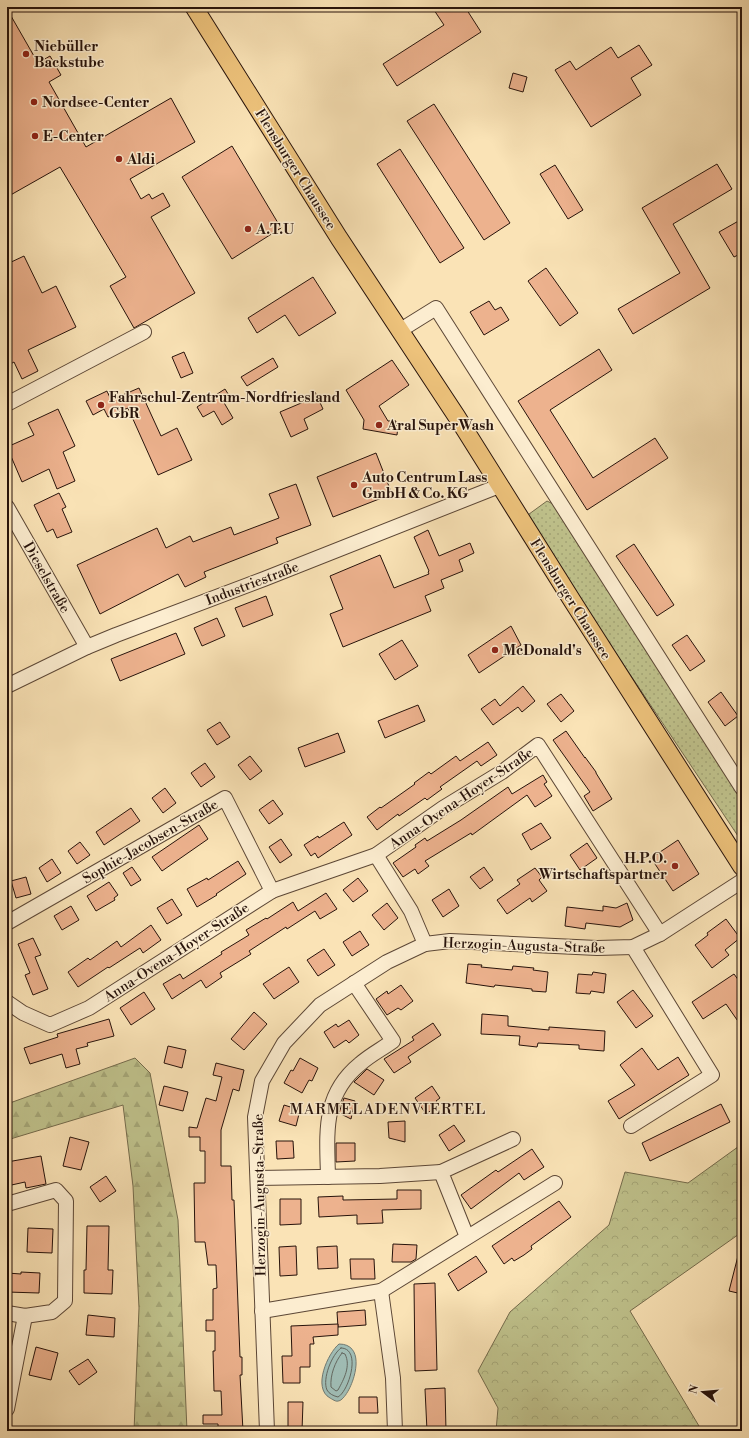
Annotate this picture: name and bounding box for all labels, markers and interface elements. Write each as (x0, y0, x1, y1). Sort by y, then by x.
place label: Niebüller Backstube (34, 38, 105, 72)
marker: Niebüller Backstube (21, 49, 31, 59)
place label: Nordsee-Center (42, 94, 149, 112)
marker: Nordsee-Center (29, 97, 39, 107)
street label: Flensburger Chaussee (251, 106, 340, 233)
place label: E-Center (43, 128, 104, 146)
marker: E-Center (30, 131, 40, 141)
place label: Aldi (126, 151, 155, 169)
marker: Aldi (114, 154, 124, 164)
place label: A.T.U (255, 221, 294, 239)
marker: A.T.U (243, 224, 253, 234)
place label: Fahrschul-Zentrum-Nordfriesland GbR (109, 389, 340, 423)
marker: Fahrschul-Zentrum-Nordfriesland GbR (96, 400, 106, 410)
place label: Aral SuperWash (386, 417, 494, 435)
marker: Aral SuperWash (374, 420, 384, 430)
place label: Auto Centrum Lass GmbH & Co. KG (361, 469, 487, 503)
marker: Auto Centrum Lass GmbH & Co. KG (349, 480, 359, 490)
street label: Flensburger Chaussee (526, 536, 615, 663)
street label: Dieselstraße (19, 539, 74, 616)
street label: Industriestraße (203, 558, 301, 610)
place label: McDonald's (503, 642, 582, 660)
marker: McDonald's (490, 645, 500, 655)
street label: Anna-Ovena-Hoyer-Straße (385, 744, 537, 854)
street label: Sophie-Jacobsen-Straße (79, 796, 222, 888)
place label: H.P.O. Wirtschaftspartner (538, 850, 667, 884)
marker: H.P.O. Wirtschaftspartner (670, 861, 680, 871)
street label: Anna-Ovena-Hoyer-Straße (100, 899, 253, 1007)
street label: Herzogin-Augusta-Straße (442, 934, 606, 958)
district label: MARMELADENVIERTEL (290, 1100, 486, 1119)
street label: Herzogin-Augusta-Straße (250, 1114, 270, 1276)
north arrow (683, 1372, 723, 1412)
text: N (686, 1383, 702, 1396)

